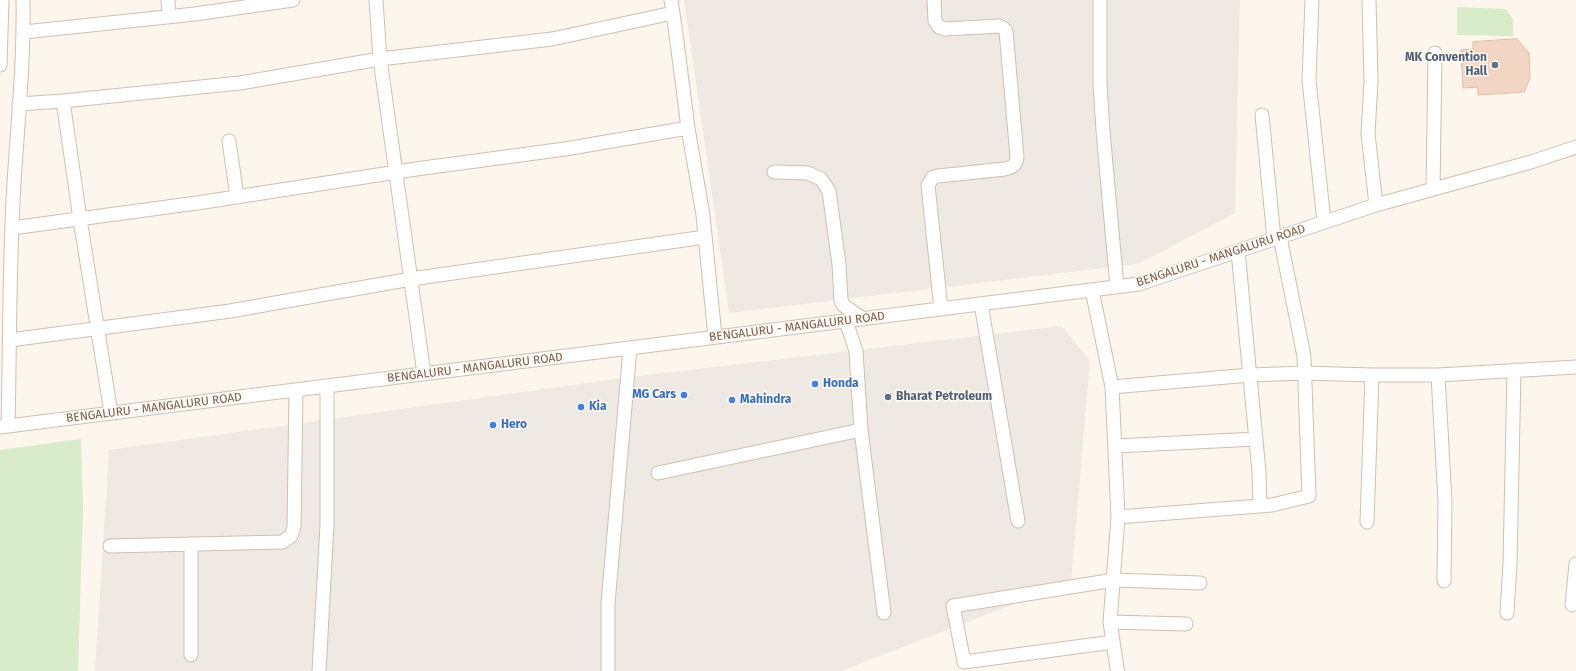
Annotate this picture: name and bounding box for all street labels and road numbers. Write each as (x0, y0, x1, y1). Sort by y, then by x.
street label: BENGALURU - MANGALURU ROAD (1135, 222, 1307, 290)
street label: BENGALURU - MANGALURU ROAD (708, 309, 886, 345)
street label: BENGALURU - MANGALURU ROAD (386, 350, 564, 386)
street label: BENGALURU - MANGALURU ROAD (65, 390, 243, 426)

